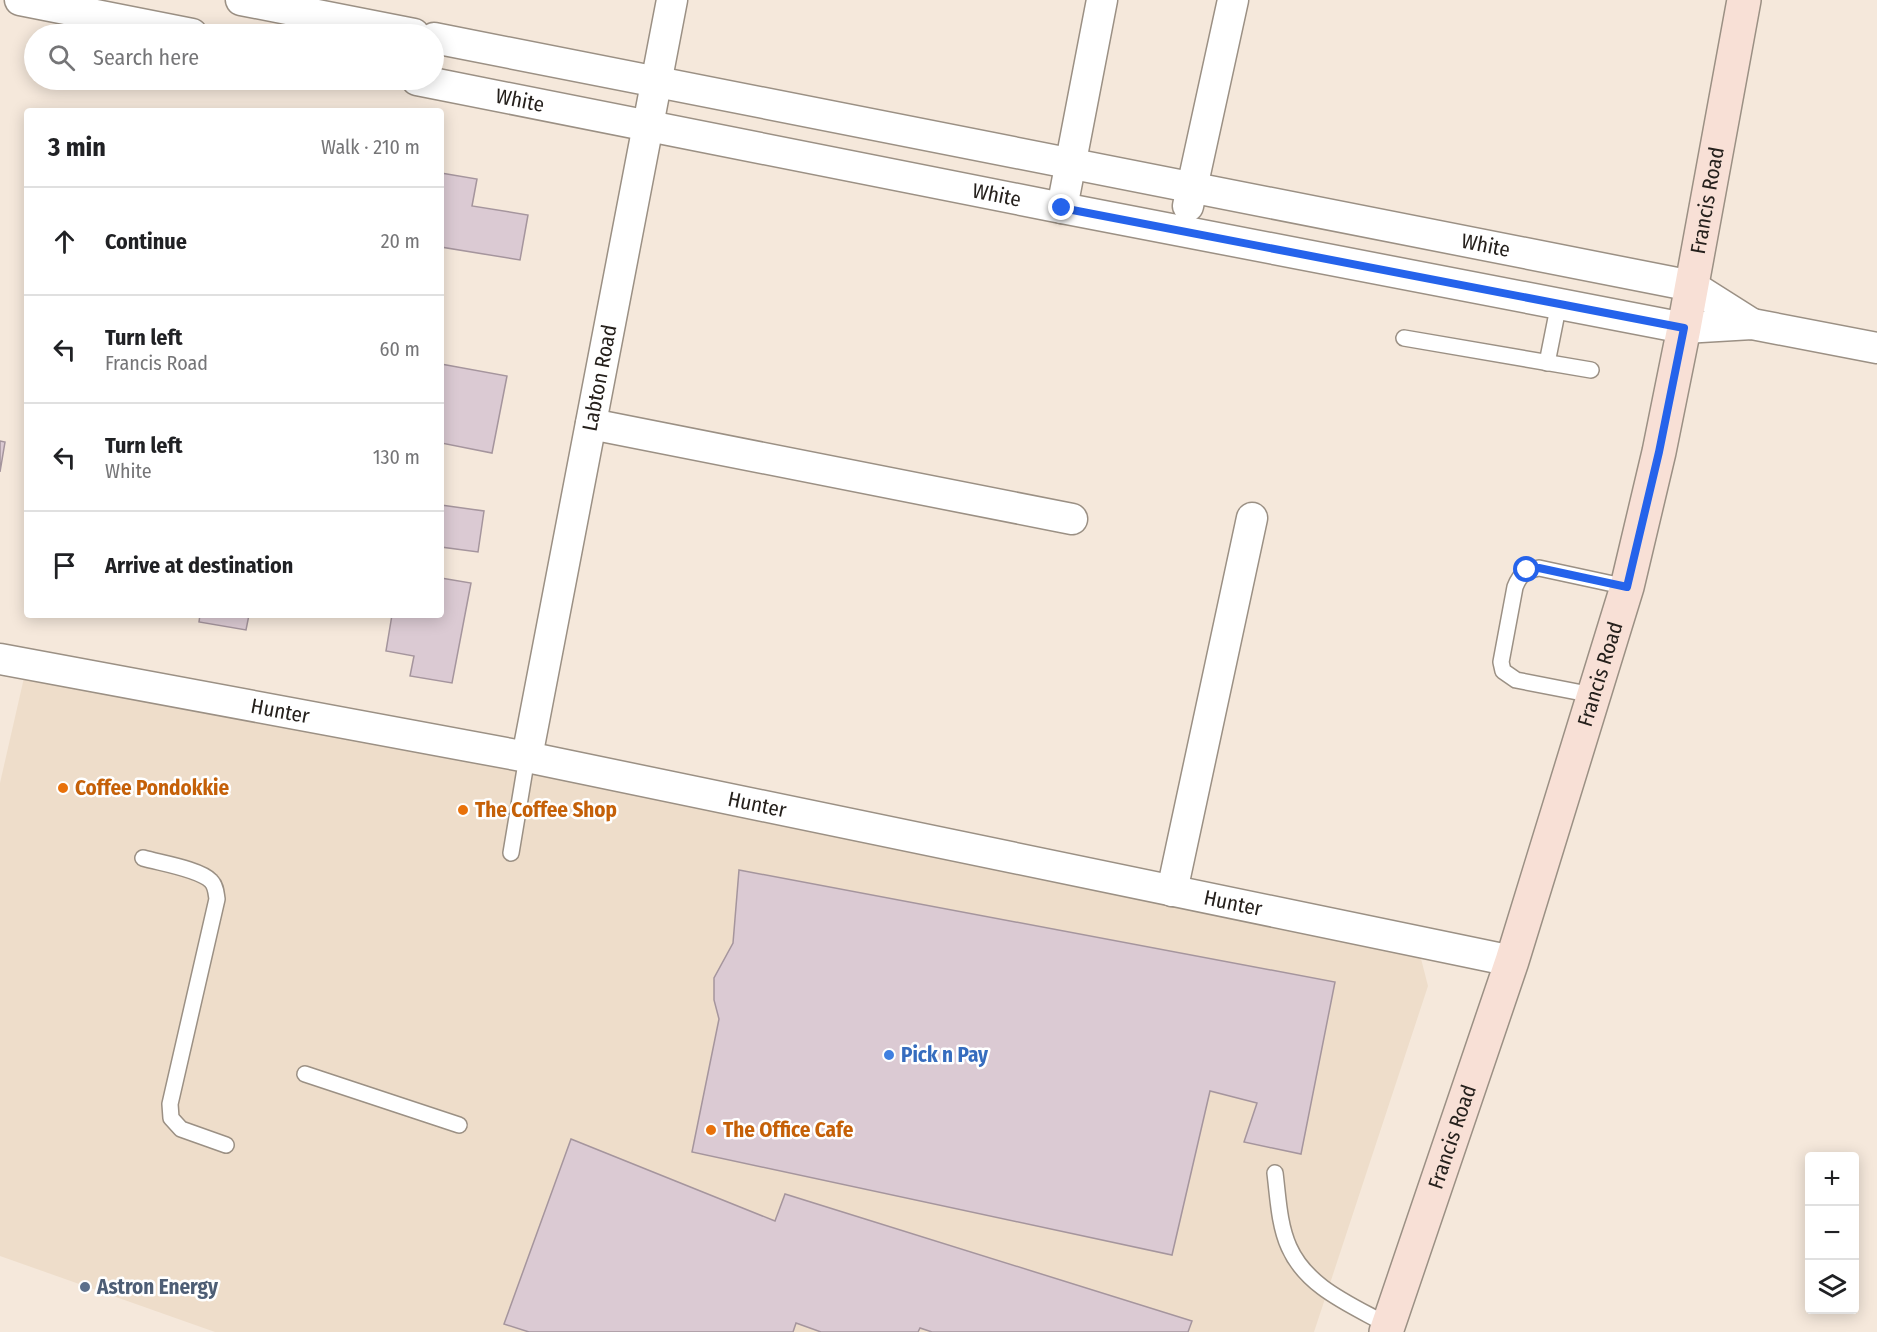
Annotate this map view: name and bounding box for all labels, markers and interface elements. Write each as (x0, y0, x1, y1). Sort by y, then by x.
search box (24, 24, 444, 90)
icon: search (45, 41, 78, 74)
text: Search here (93, 44, 199, 71)
street label: White (493, 83, 547, 118)
text: 3 min (48, 132, 106, 163)
text: Walk · 210 m (321, 135, 420, 159)
street label: Francis Road (1685, 145, 1730, 256)
street label: White (970, 178, 1023, 213)
route end (1048, 194, 1074, 220)
icon: ahead (48, 225, 81, 258)
text: Continue (105, 228, 187, 255)
street label: White (1459, 228, 1512, 263)
text: 20 m (381, 229, 420, 253)
street label: Labton Road (577, 322, 623, 433)
text: Turn left (105, 324, 183, 351)
icon: left (48, 333, 81, 366)
text: 60 m (380, 337, 420, 361)
text: Francis Road (105, 351, 208, 375)
text: Turn left (105, 432, 183, 459)
icon: left (48, 441, 81, 474)
text: 130 m (373, 445, 420, 469)
text: White (105, 459, 152, 483)
icon: arrive (48, 549, 81, 582)
text: Arrive at destination (105, 552, 293, 579)
route start (1513, 556, 1539, 582)
street label: Francis Road (1572, 618, 1629, 730)
street label: Hunter (249, 693, 312, 729)
place label: Coffee Pondokkie (75, 775, 230, 801)
marker: Coffee Pondokkie (56, 781, 70, 795)
street label: Hunter (726, 786, 789, 824)
place label: The Coffee Shop (475, 797, 617, 823)
marker: The Coffee Shop (456, 803, 470, 817)
street label: Hunter (1201, 884, 1265, 922)
place label: Pick n Pay (901, 1042, 989, 1068)
marker: Pick n Pay (882, 1048, 896, 1062)
street label: Francis Road (1423, 1081, 1482, 1192)
place label: The Office Cafe (723, 1117, 854, 1143)
marker: The Office Cafe (704, 1123, 718, 1137)
map controls (1805, 1152, 1859, 1314)
button: + (1805, 1152, 1859, 1206)
button: − (1805, 1206, 1859, 1260)
button: layers (1805, 1260, 1859, 1314)
place label: Astron Energy (96, 1274, 219, 1300)
marker: Astron Energy (78, 1280, 92, 1294)

